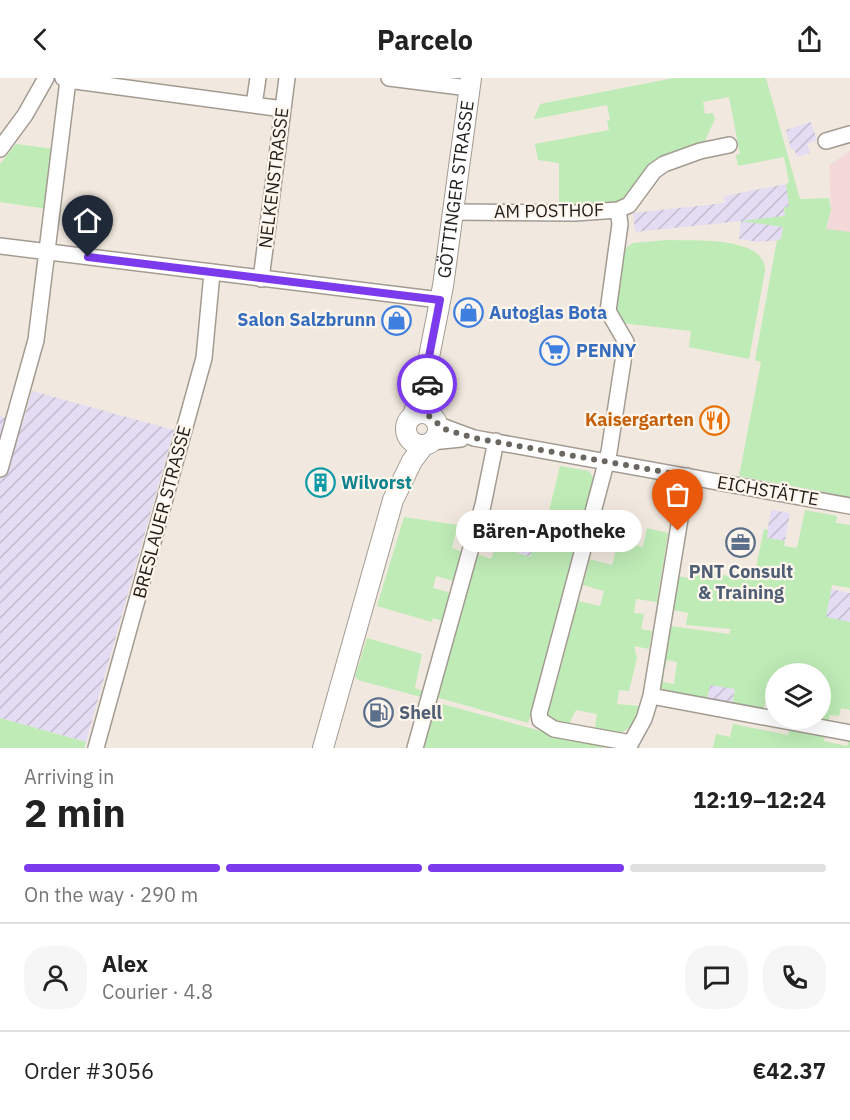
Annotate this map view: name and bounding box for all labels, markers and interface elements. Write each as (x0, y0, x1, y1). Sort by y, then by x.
text: Parcelo (377, 22, 473, 57)
icon: back (24, 23, 57, 56)
icon: share (793, 23, 826, 56)
street label: GÖTTINGER STRASSE (432, 99, 479, 280)
street label: NELKENSTRASSE (253, 106, 294, 250)
pin (62, 195, 113, 257)
street label: AM POSTHOF (494, 198, 604, 223)
icon: home (71, 204, 104, 237)
shop icon: Autoglas Bota (452, 297, 484, 329)
place label: Autoglas Bota (489, 301, 607, 324)
shop icon: Salon Salzbrunn (381, 304, 413, 336)
place label: Salon Salzbrunn (237, 308, 376, 331)
supermarket icon: PENNY (539, 335, 571, 367)
place label: PENNY (576, 339, 637, 362)
courier (397, 354, 457, 414)
icon: car (411, 368, 444, 401)
restaurant icon: Kaisergarten (699, 404, 731, 436)
place label: Kaisergarten (585, 408, 694, 431)
street label: BRESLAUER STRASSE (127, 423, 196, 601)
building icon: Wilvorst (304, 467, 336, 499)
pin (652, 469, 703, 531)
street label: EICHSTÄTTE (715, 470, 821, 511)
place label: Wilvorst (341, 471, 412, 494)
icon: bag (661, 478, 694, 511)
callout: Bären-Apotheke (456, 510, 642, 552)
text: Bären-Apotheke (472, 517, 626, 544)
office icon: PNT Consult & Training (725, 527, 757, 559)
place label: PNT Consult & Training (689, 560, 793, 604)
map controls (765, 663, 831, 729)
button: layers (765, 663, 831, 729)
fuel station icon: Shell (362, 697, 394, 729)
place label: Shell (399, 701, 442, 724)
text: Arriving in (24, 763, 114, 790)
text: 12:19–12:24 (693, 785, 826, 814)
text: 2 min (24, 787, 126, 838)
text: On the way · 290 m (24, 881, 198, 908)
button: person (24, 946, 87, 1009)
button: chat (685, 946, 748, 1009)
button: phone (763, 946, 826, 1009)
text: Alex (102, 949, 148, 978)
text: Courier · 4.8 (102, 978, 213, 1005)
text: Order #3056 (24, 1056, 154, 1085)
text: €42.37 (753, 1056, 826, 1085)

